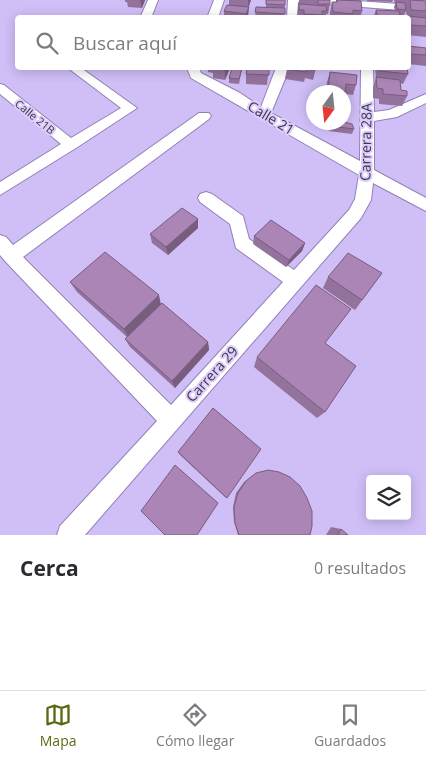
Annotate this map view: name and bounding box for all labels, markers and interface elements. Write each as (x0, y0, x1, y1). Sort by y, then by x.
search box (15, 15, 411, 70)
icon: search (33, 29, 61, 57)
text: Buscar aquí (73, 30, 177, 56)
north arrow (306, 85, 351, 130)
street label: Calle 21B (12, 96, 58, 137)
street label: Calle 21 (244, 96, 298, 139)
street label: Carrera 28A (355, 103, 376, 181)
street label: Carrera 29 (181, 342, 242, 406)
map controls (366, 475, 411, 520)
button: layers (366, 475, 411, 520)
text: Cerca (20, 554, 79, 582)
text: 0 resultados (314, 557, 406, 579)
tab: Mapa (40, 701, 77, 750)
tab: Cómo llegar (156, 701, 234, 750)
tab: Guardados (314, 701, 386, 750)

